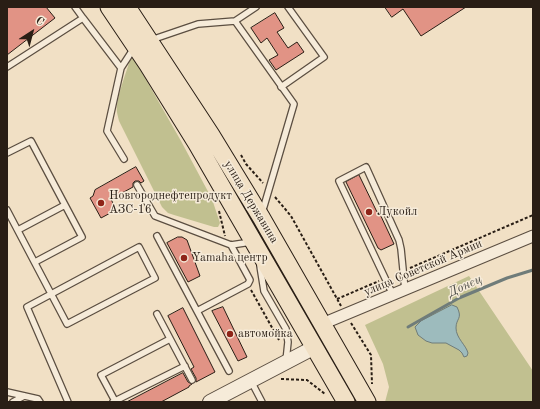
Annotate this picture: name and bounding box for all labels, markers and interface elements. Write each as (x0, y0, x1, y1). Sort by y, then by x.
north arrow (12, 12, 52, 52)
text: С (33, 15, 46, 28)
street label: улица Державина (221, 158, 281, 246)
place label: Новгороднефтепродукт АЗС-16 (109, 189, 232, 217)
marker: Новгороднефтепродукт АЗС-16 (96, 198, 106, 208)
place label: Лукойл (377, 205, 417, 219)
marker: Лукойл (364, 207, 374, 217)
street label: улица Советской Армии (362, 237, 484, 299)
place label: Yamaha центр (192, 251, 268, 265)
marker: Yamaha центр (179, 253, 189, 263)
water label: Донец (445, 271, 485, 301)
place label: автомойка (238, 327, 293, 341)
marker: автомойка (225, 329, 235, 339)

